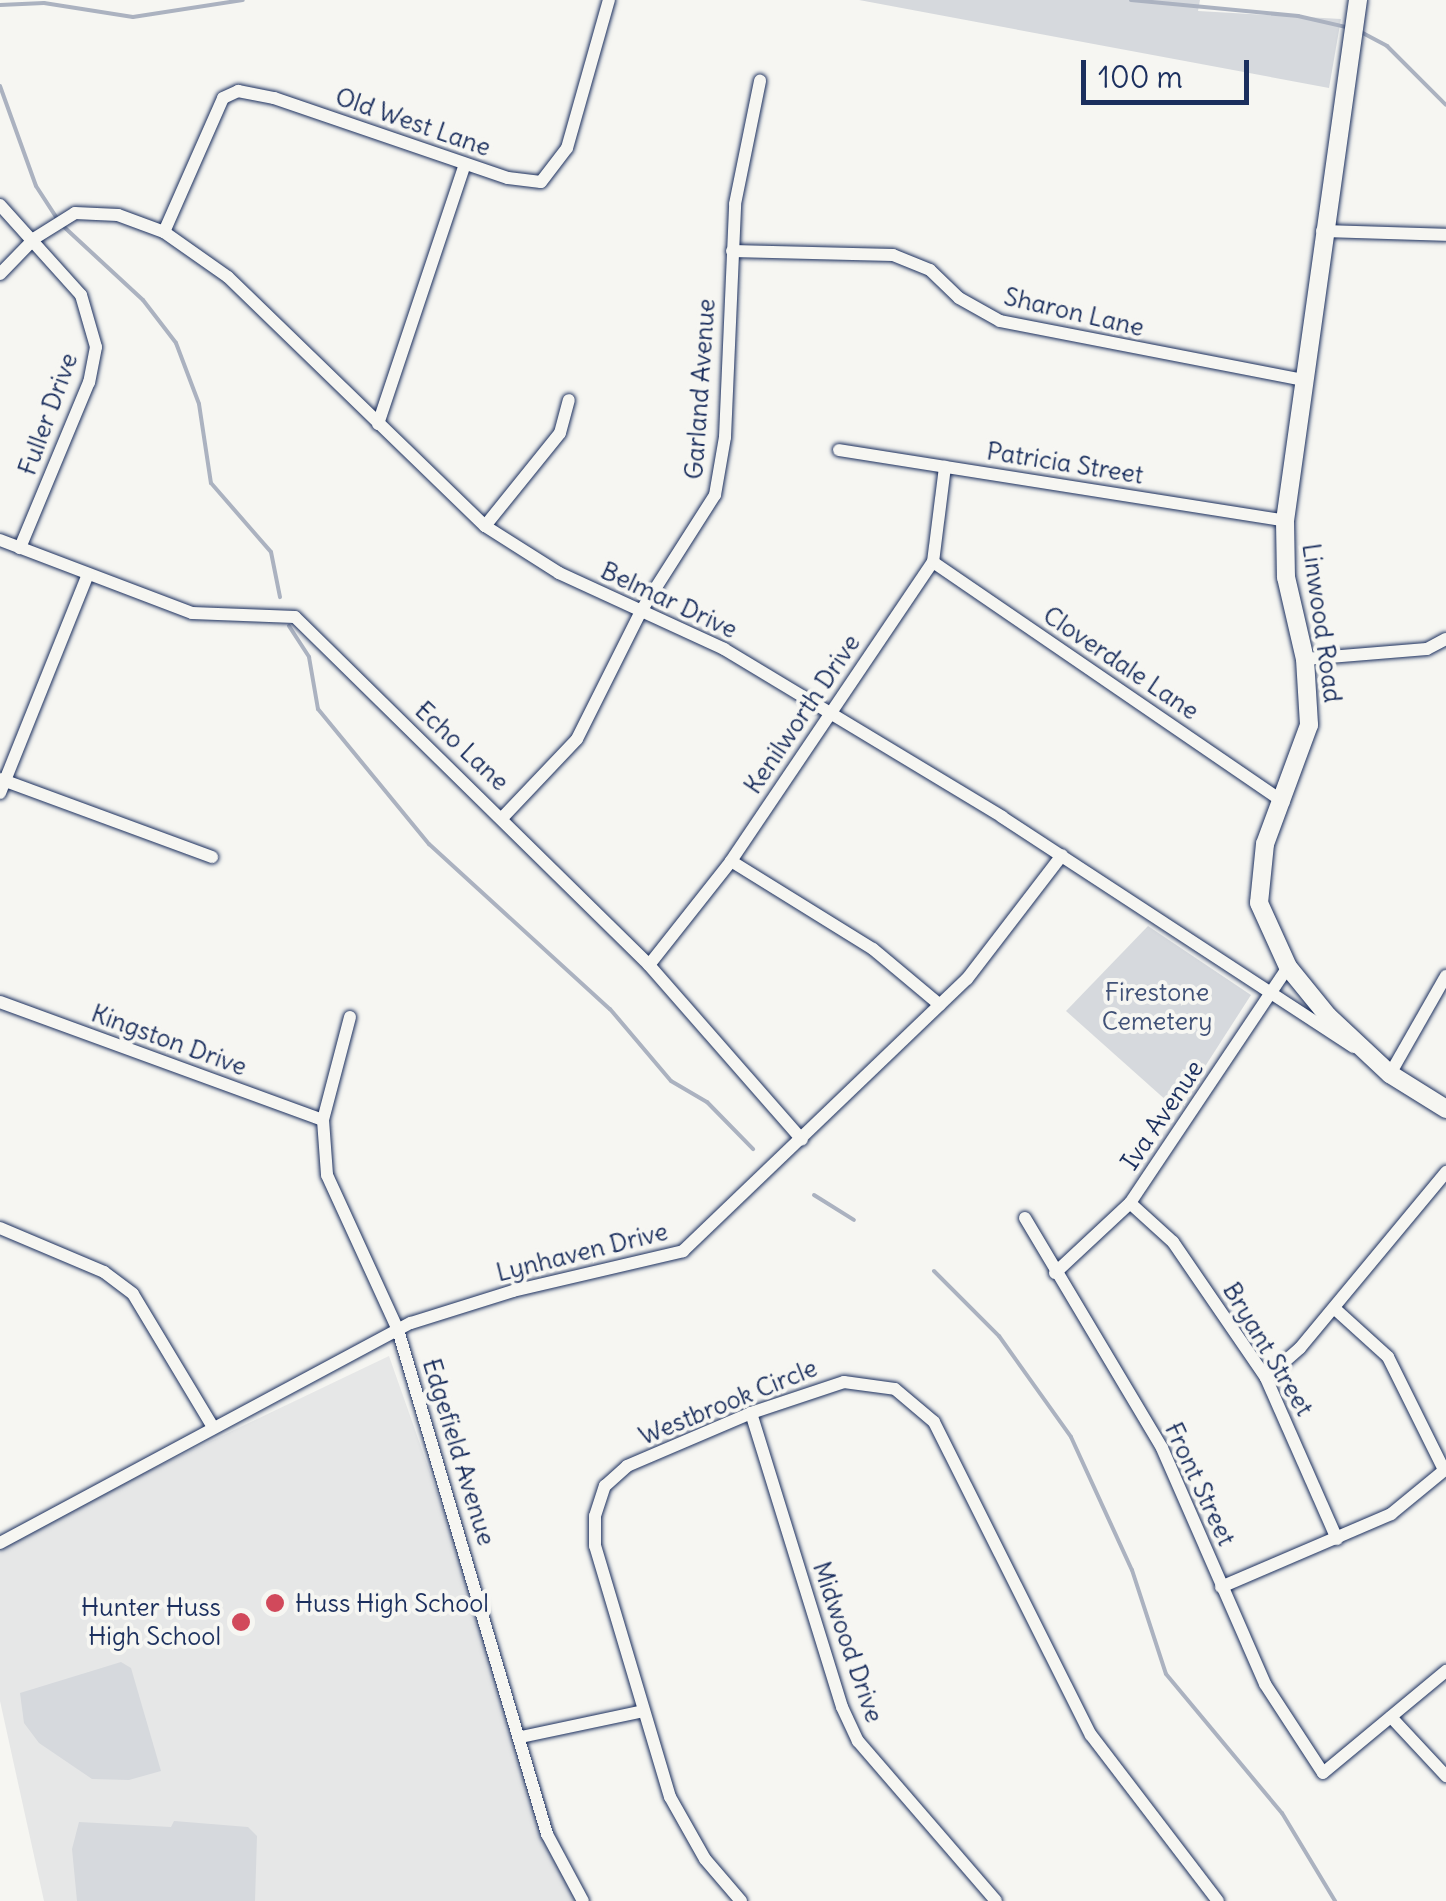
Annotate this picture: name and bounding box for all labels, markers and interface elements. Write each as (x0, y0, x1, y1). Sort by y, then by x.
scale bar (1086, 40, 1254, 102)
text: 100 m (1098, 58, 1183, 96)
street label: Old West Lane (331, 81, 495, 163)
street label: Sharon Lane (1001, 281, 1147, 343)
street label: Garland Avenue (679, 298, 721, 480)
street label: Fuller Drive (12, 349, 84, 479)
street label: Patricia Street (985, 436, 1145, 490)
street label: Linwood Road (1296, 541, 1348, 705)
street label: Belmar Drive (596, 555, 742, 645)
street label: Cloverdale Lane (1037, 600, 1205, 726)
street label: Kenilworth Drive (738, 629, 866, 799)
street label: Echo Lane (409, 695, 515, 797)
park label: Firestone Cemetery (1102, 978, 1212, 1037)
street label: Kingston Drive (87, 998, 251, 1082)
street label: Iva Avenue (1114, 1054, 1210, 1176)
street label: Lynhaven Drive (493, 1216, 671, 1288)
street label: Bryant Street (1216, 1277, 1320, 1421)
street label: Westbrook Circle (635, 1353, 821, 1451)
street label: Edgefield Avenue (416, 1355, 502, 1549)
street label: Front Street (1158, 1418, 1242, 1550)
street label: Midwood Drive (806, 1558, 890, 1726)
place label: Huss High School (295, 1588, 489, 1618)
marker: Huss High School (264, 1592, 286, 1614)
place label: Hunter Huss High School (81, 1593, 221, 1652)
marker: Hunter Huss High School (230, 1611, 252, 1633)

